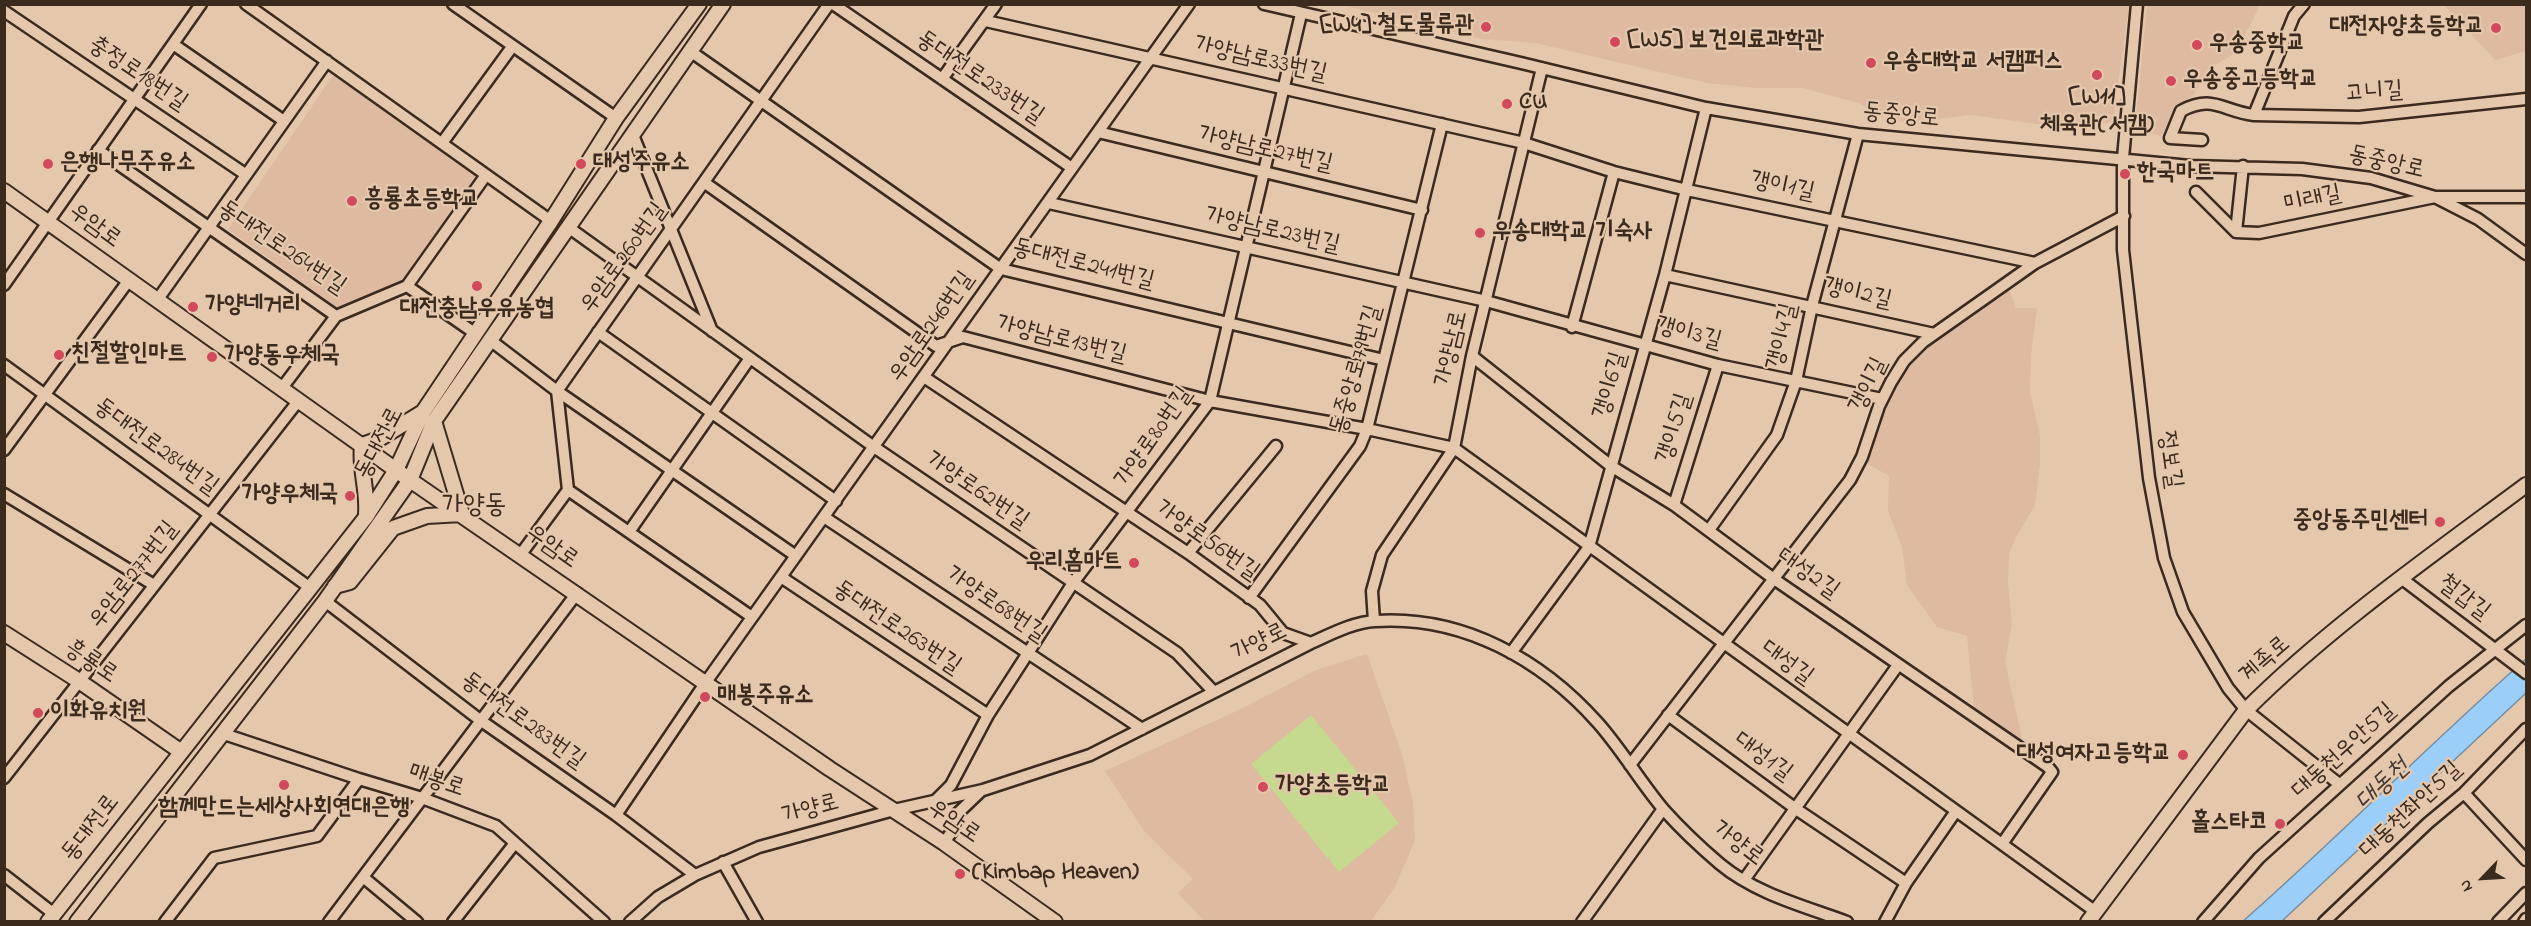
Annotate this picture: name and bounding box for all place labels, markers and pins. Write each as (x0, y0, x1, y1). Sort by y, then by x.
place label: [W4] 철도물류관 (1319, 13, 1474, 41)
place label: 대전자양초등학교 (2330, 14, 2484, 42)
marker: [W4] 철도물류관 (1479, 20, 1493, 34)
marker: 대전자양초등학교 (2489, 21, 2503, 35)
place label: [W5] 보건의료과학관 (1627, 28, 1824, 56)
place label: 우송중학교 (2209, 31, 2306, 59)
marker: [W5] 보건의료과학관 (1608, 35, 1622, 49)
marker: 우송중학교 (2190, 38, 2204, 52)
place label: 우송대학교 서캠퍼스 (1883, 49, 2063, 77)
marker: 우송대학교 서캠퍼스 (1864, 56, 1878, 70)
place label: 우송중고등학교 (2183, 67, 2318, 95)
marker: [W11] 체육관(서캠) (2090, 68, 2104, 82)
marker: 우송중고등학교 (2164, 74, 2178, 88)
place label: [W11] 체육관(서캠) (2040, 85, 2154, 141)
place label: CU (1519, 90, 1547, 118)
marker: CU (1500, 97, 1514, 111)
place label: 은행나무주유소 (60, 150, 195, 178)
place label: 대성주유소 (593, 150, 690, 178)
marker: 은행나무주유소 (41, 157, 55, 171)
marker: 대성주유소 (574, 157, 588, 171)
place label: 한국마트 (2137, 160, 2214, 188)
marker: 한국마트 (2118, 167, 2132, 181)
place label: 흥룡초등학교 (364, 187, 480, 215)
marker: 흥룡초등학교 (345, 194, 359, 208)
place label: 우송대학교 기숙사 (1492, 219, 1652, 247)
marker: 우송대학교 기숙사 (1473, 226, 1487, 240)
marker: 대전충남우유농협 (470, 279, 484, 293)
place label: 가양네거리 (205, 293, 302, 321)
place label: 대전충남우유농협 (400, 296, 554, 324)
marker: 가양네거리 (186, 300, 200, 314)
place label: 친절할인마트 (71, 341, 187, 369)
place label: 가양동우체국 (224, 343, 340, 371)
marker: 친절할인마트 (52, 348, 66, 362)
marker: 가양동우체국 (205, 350, 219, 364)
place label: 가양우체국 (241, 482, 338, 510)
marker: 가양우체국 (343, 489, 357, 503)
place label: 중앙동주민센터 (2293, 508, 2428, 536)
marker: 중앙동주민센터 (2433, 515, 2447, 529)
place label: 우리홈마트 (1025, 549, 1122, 577)
marker: 우리홈마트 (1127, 556, 1141, 570)
place label: 매봉주유소 (717, 683, 814, 711)
marker: 매봉주유소 (698, 690, 712, 704)
place label: 이화유치원 (50, 699, 147, 727)
marker: 이화유치원 (31, 706, 45, 720)
place label: 대성여자고등학교 (2016, 741, 2171, 769)
marker: 대성여자고등학교 (2176, 748, 2190, 762)
place label: 가양초등학교 (1275, 773, 1391, 801)
marker: 함께만드는세상사회연대은행 (277, 778, 291, 792)
marker: 가양초등학교 (1256, 780, 1270, 794)
place label: 함께만드는세상사회연대은행 (158, 795, 410, 823)
place label: 홀스타코 (2191, 810, 2268, 838)
marker: 홀스타코 (2273, 817, 2287, 831)
place label: (Kimbap Heaven) (972, 860, 1139, 888)
marker: (Kimbap Heaven) (953, 867, 967, 881)

